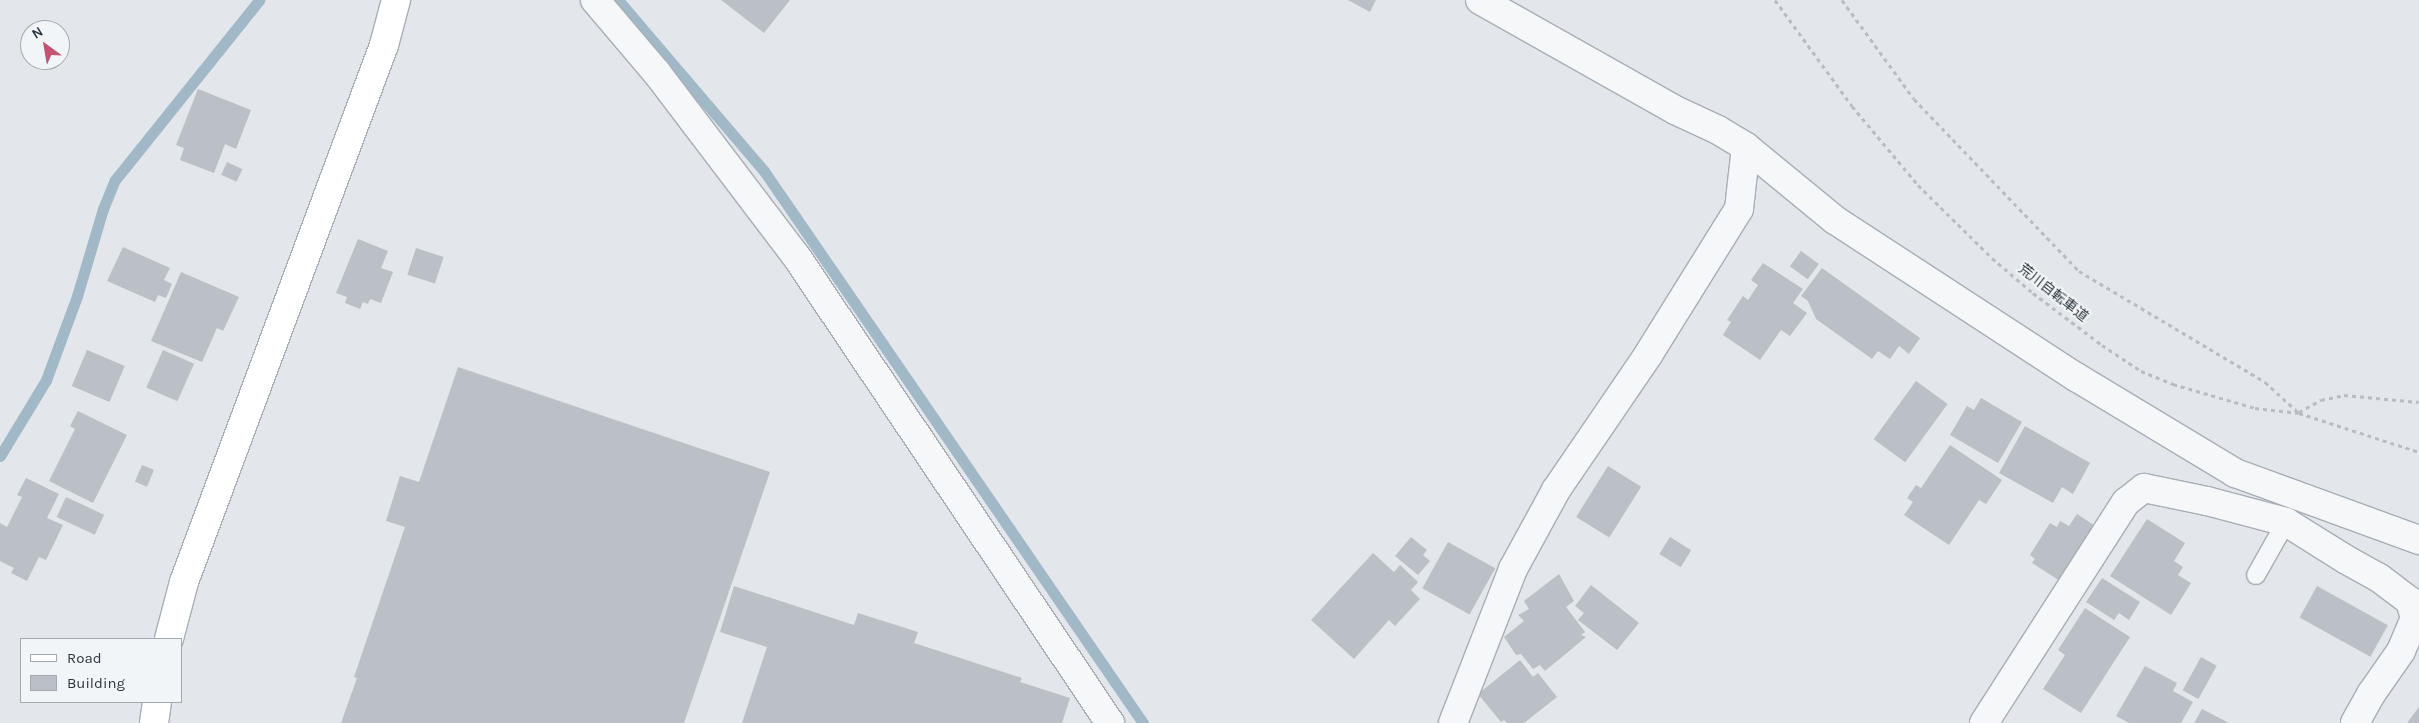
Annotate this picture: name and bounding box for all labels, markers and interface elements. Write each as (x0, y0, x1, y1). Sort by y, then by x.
north arrow (20, 20, 70, 70)
text: N (29, 23, 46, 43)
street label: 荒川自転車道 (2015, 261, 2091, 325)
legend (20, 638, 182, 703)
text: Road (67, 649, 102, 667)
text: Building (67, 674, 125, 692)

